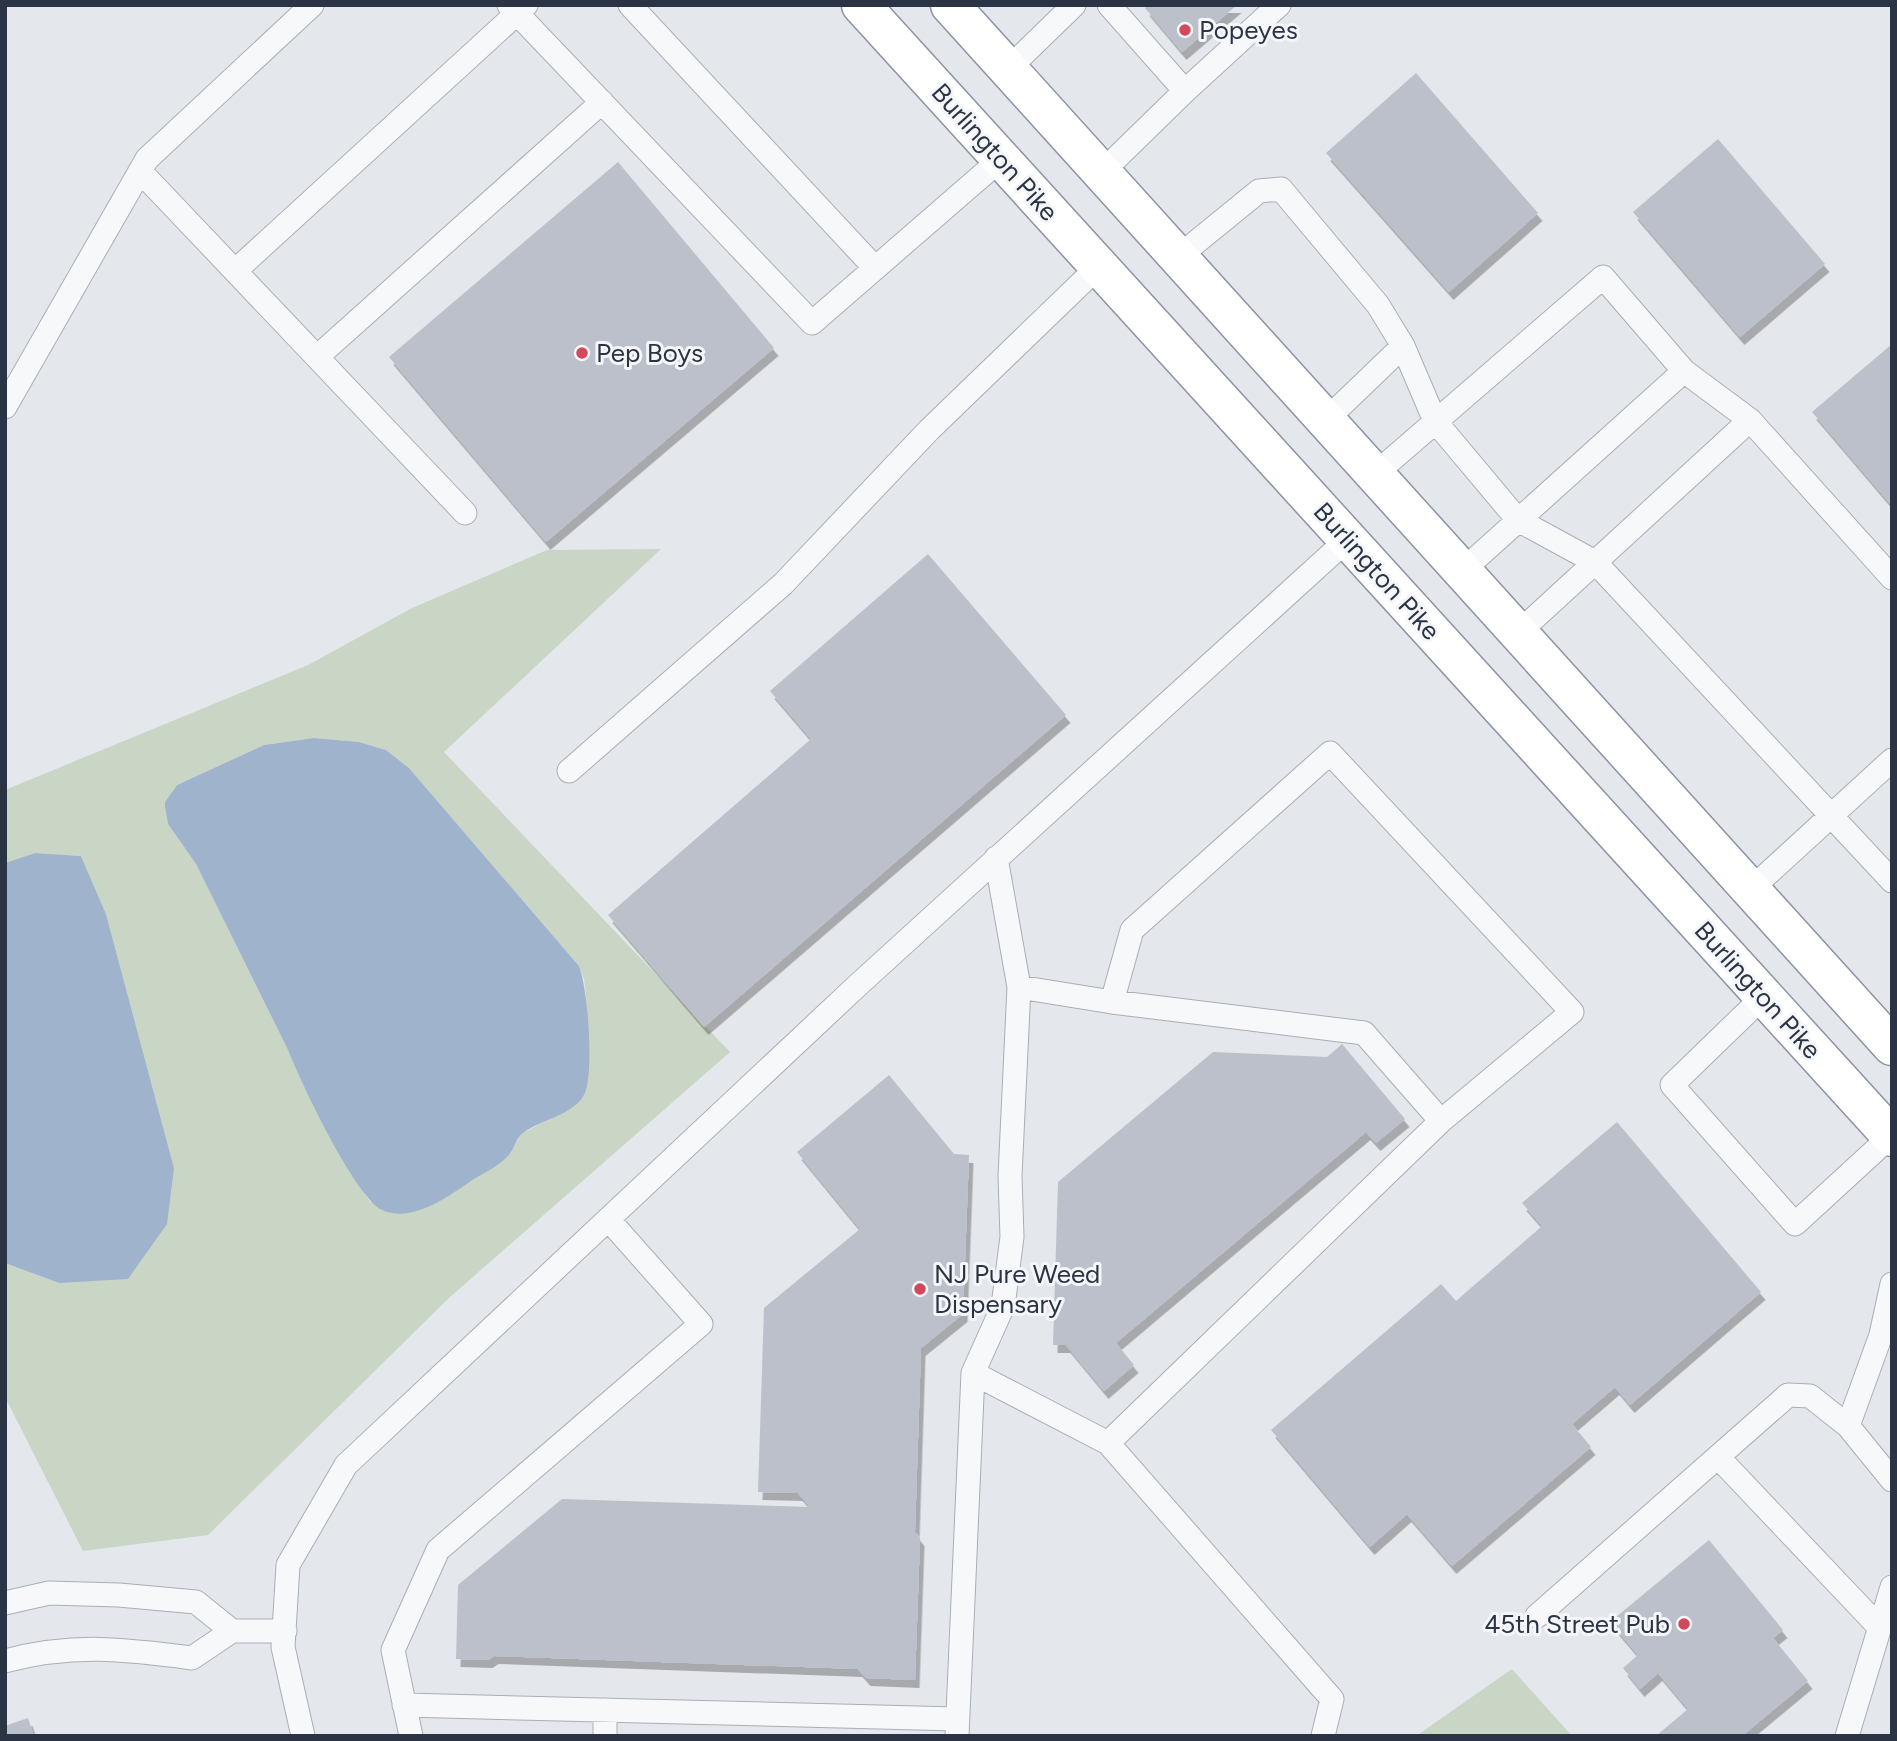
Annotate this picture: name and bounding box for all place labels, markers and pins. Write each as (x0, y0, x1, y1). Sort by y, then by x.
place label: Popeyes (1199, 14, 1298, 46)
marker: Popeyes (1177, 22, 1193, 38)
place label: Pep Boys (596, 337, 703, 369)
marker: Pep Boys (574, 345, 590, 361)
place label: NJ Pure Weed Dispensary (934, 1258, 1100, 1320)
marker: NJ Pure Weed Dispensary (912, 1281, 928, 1297)
place label: 45th Street Pub (1484, 1608, 1670, 1640)
marker: 45th Street Pub (1676, 1616, 1692, 1632)

